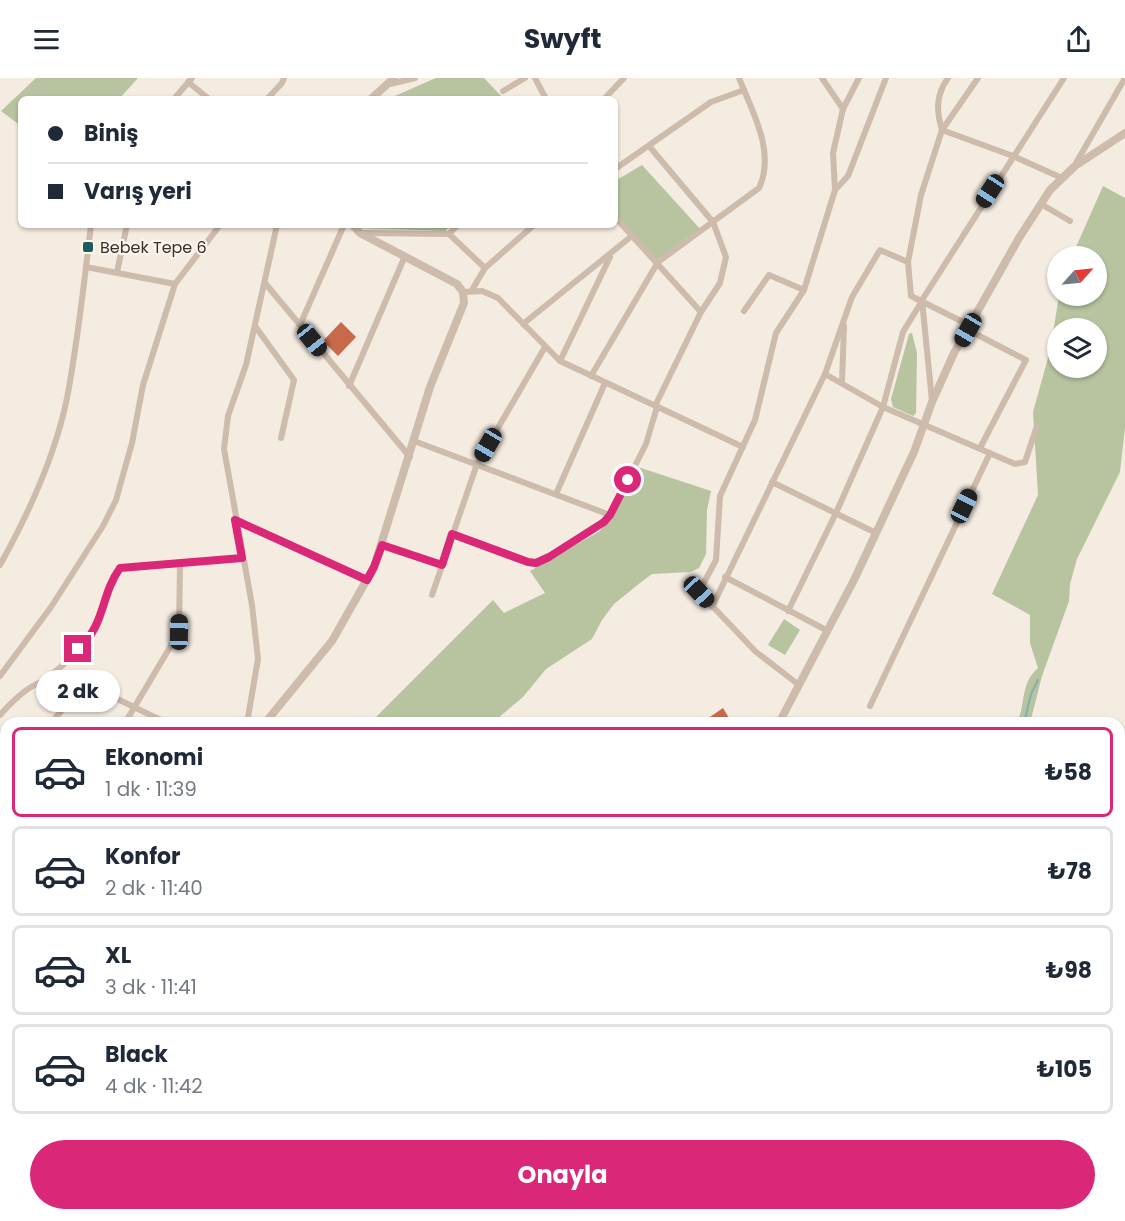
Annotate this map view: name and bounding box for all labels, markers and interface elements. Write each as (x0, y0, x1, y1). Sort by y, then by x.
text: Swyft (524, 20, 601, 57)
icon: menu (30, 23, 63, 56)
icon: share (1062, 23, 1095, 56)
text: Biniş (84, 118, 139, 149)
car (973, 171, 1007, 211)
text: Varış yeri (84, 176, 192, 207)
place label: Bebek Tepe 6 (100, 236, 207, 259)
marker: Bebek Tepe 6 (81, 240, 95, 254)
north arrow (1047, 246, 1107, 306)
map controls (1047, 246, 1107, 378)
car (951, 310, 985, 350)
button: layers (1047, 318, 1107, 378)
car (294, 320, 330, 360)
car (471, 425, 505, 465)
route start (614, 466, 641, 493)
car (948, 486, 980, 526)
car (680, 573, 718, 611)
car (170, 614, 188, 650)
route end (64, 635, 91, 662)
callout: 2 dk (36, 670, 120, 712)
text: 2 dk (57, 677, 99, 705)
text: Ekonomi (105, 742, 203, 773)
icon: car (33, 745, 87, 799)
text: ₺58 (1045, 757, 1092, 788)
text: 1 dk · 11:39 (105, 775, 197, 803)
text: Konfor (105, 841, 181, 872)
icon: car (33, 844, 87, 898)
text: ₺78 (1048, 856, 1092, 887)
text: 2 dk · 11:40 (105, 874, 203, 902)
text: XL (105, 940, 131, 971)
icon: car (33, 943, 87, 997)
text: ₺98 (1046, 955, 1092, 986)
text: 3 dk · 11:41 (105, 973, 197, 1001)
text: Black (105, 1039, 168, 1070)
icon: car (33, 1042, 87, 1096)
text: ₺105 (1037, 1054, 1092, 1085)
text: 4 dk · 11:42 (105, 1072, 203, 1100)
button: Onayla (30, 1140, 1095, 1209)

